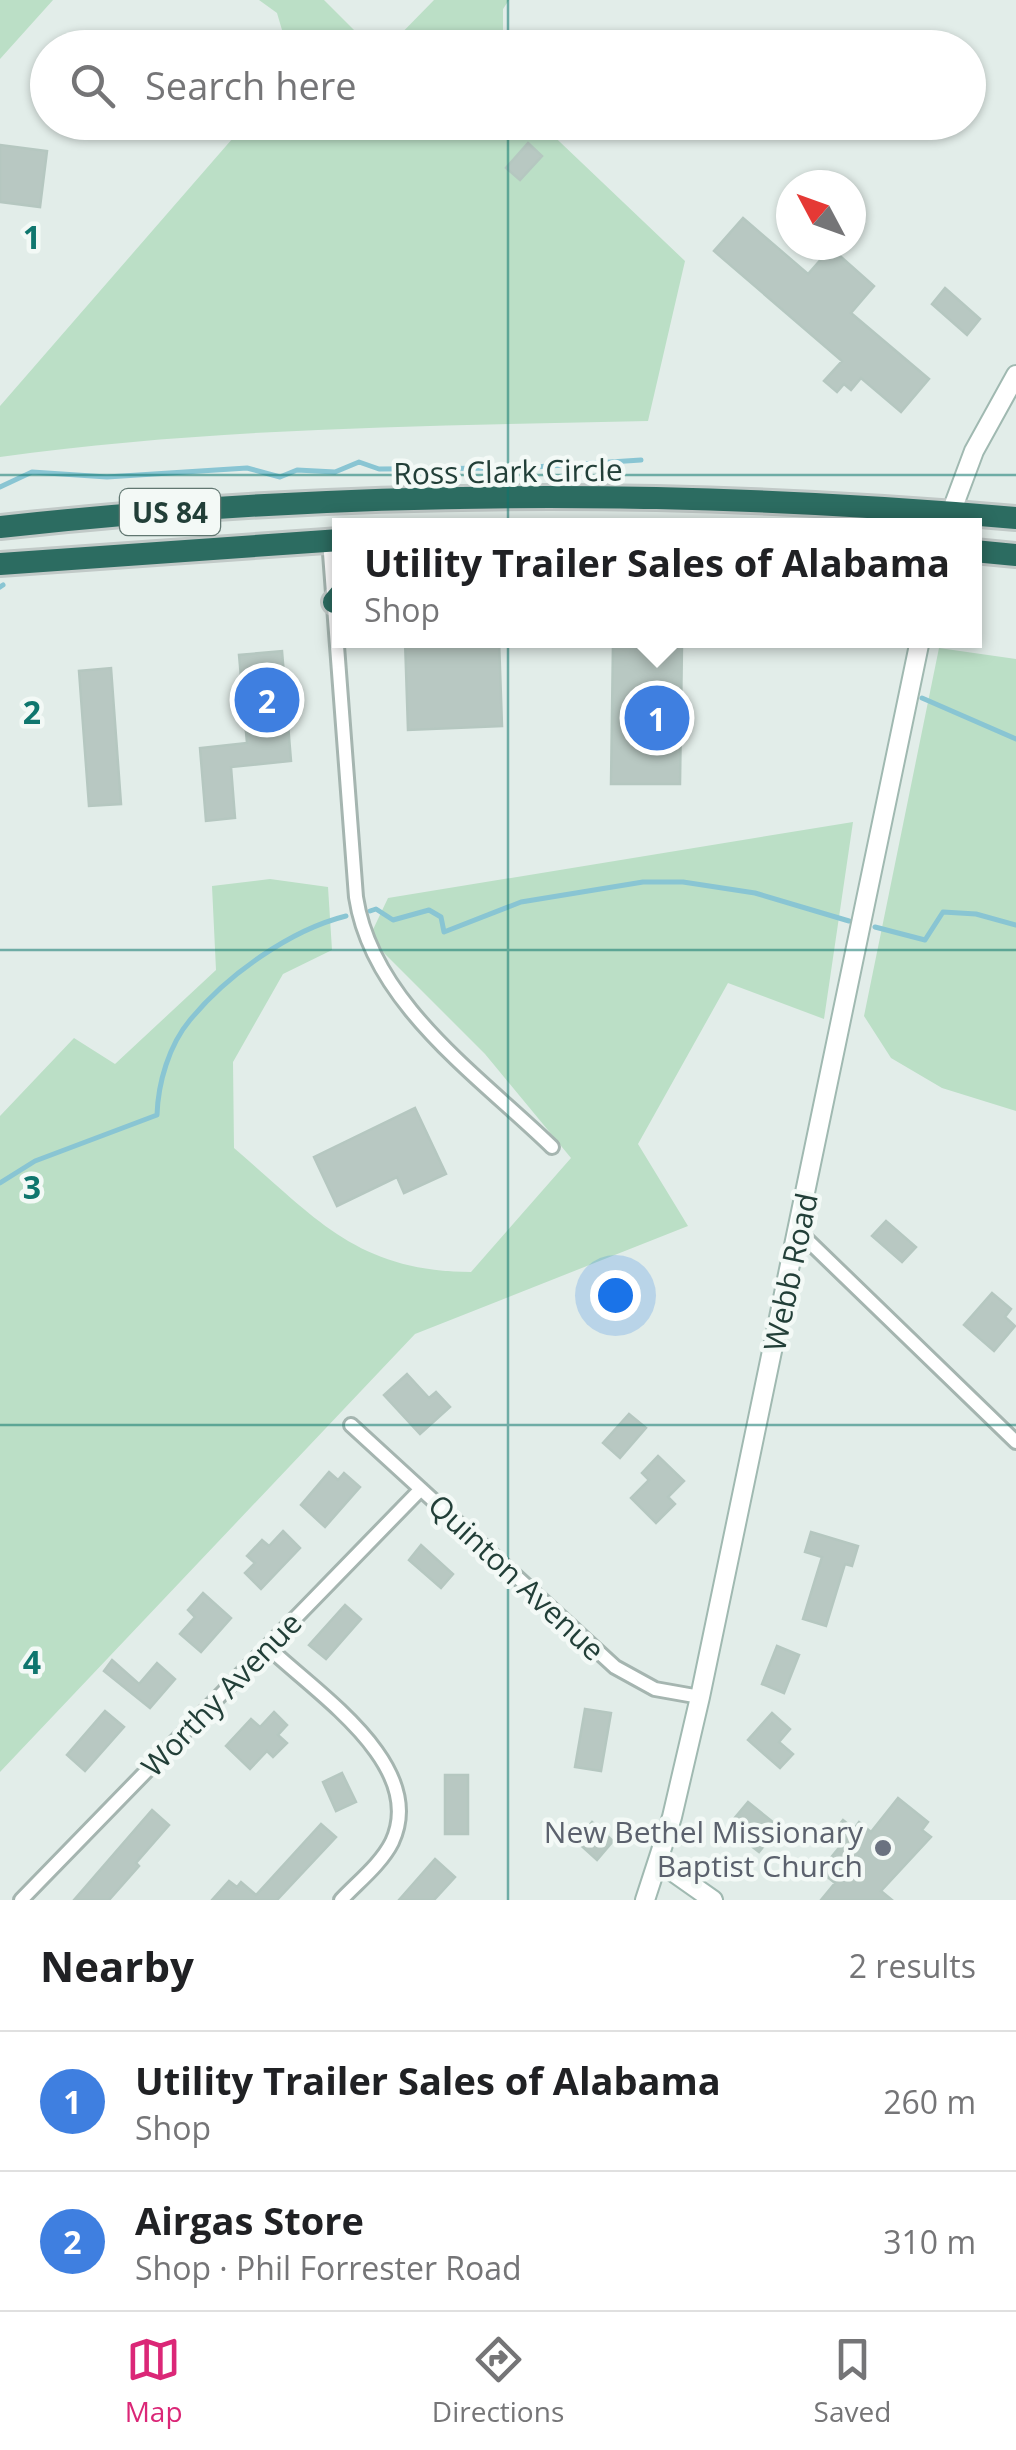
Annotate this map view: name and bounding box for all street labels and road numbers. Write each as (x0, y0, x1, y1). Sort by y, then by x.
street label: Ross Clark Circle (393, 449, 623, 493)
road number: US 84 (120, 489, 220, 535)
street label: Webb Road (753, 1189, 827, 1355)
street label: Quinton Avenue (420, 1485, 614, 1669)
street label: Worthy Avenue (132, 1603, 310, 1785)

